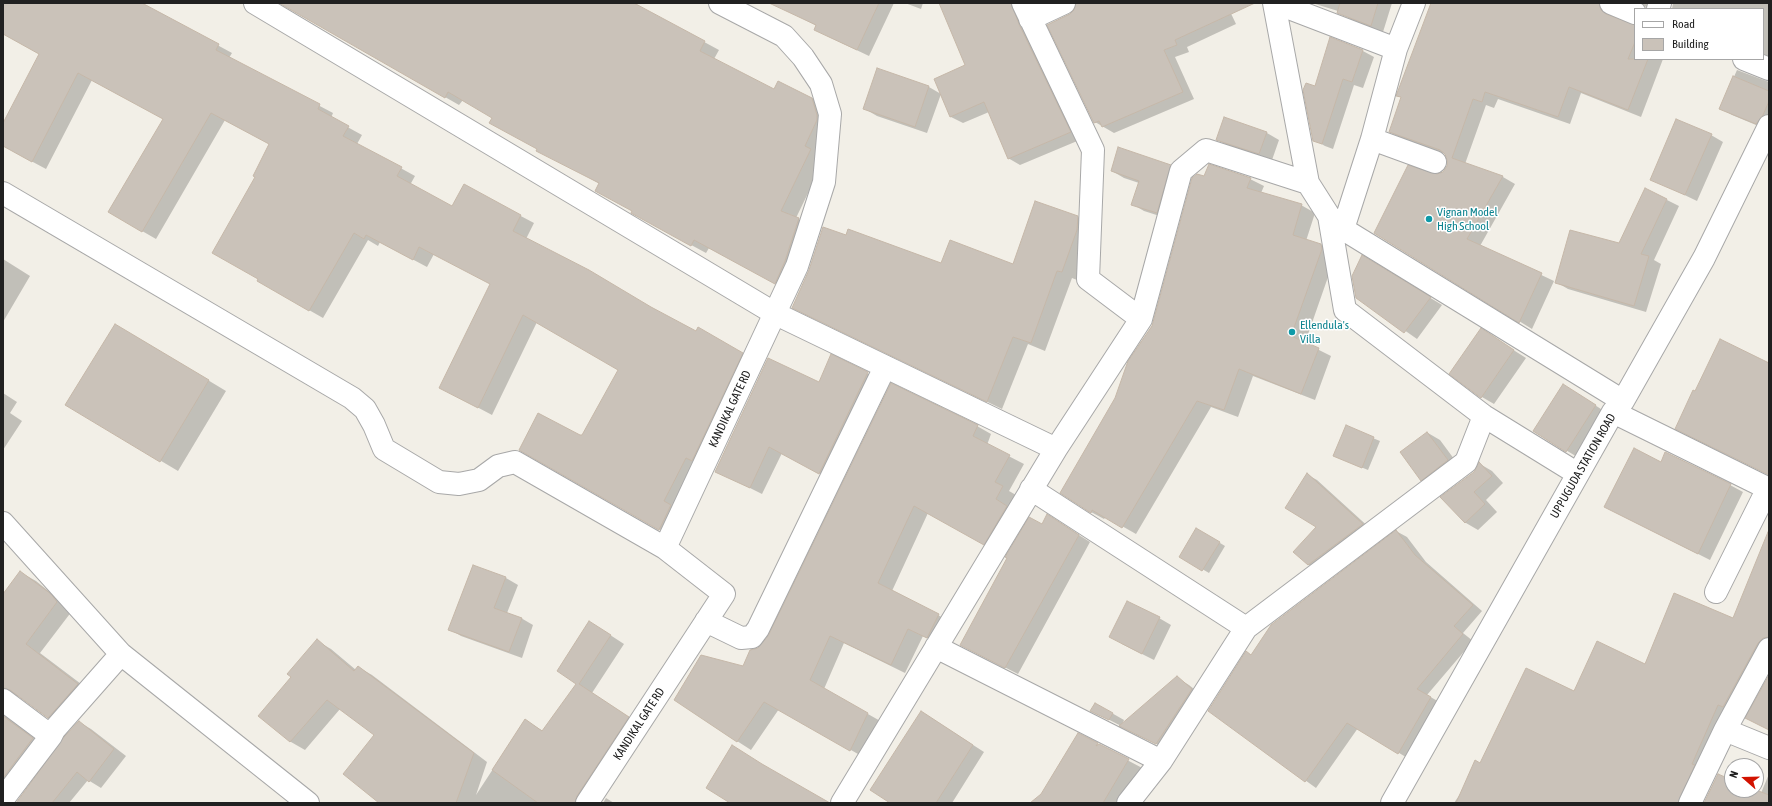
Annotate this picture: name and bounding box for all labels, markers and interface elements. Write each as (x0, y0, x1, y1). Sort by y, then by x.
legend (1634, 8, 1764, 60)
text: Road (1672, 17, 1695, 31)
text: Building (1672, 37, 1709, 51)
place label: Vignan Model High School (1437, 205, 1498, 233)
marker: Vignan Model High School (1424, 214, 1434, 224)
place label: Ellendula's Villa (1300, 318, 1349, 346)
marker: Ellendula's Villa (1287, 327, 1297, 337)
street label: KANDIKAL GATE RD (706, 368, 754, 450)
street label: UPPUGUDA STATION ROAD (1547, 411, 1619, 521)
street label: KANDIKAL GATE RD (610, 685, 668, 763)
north arrow (1724, 758, 1764, 798)
text: N (1727, 769, 1740, 779)

